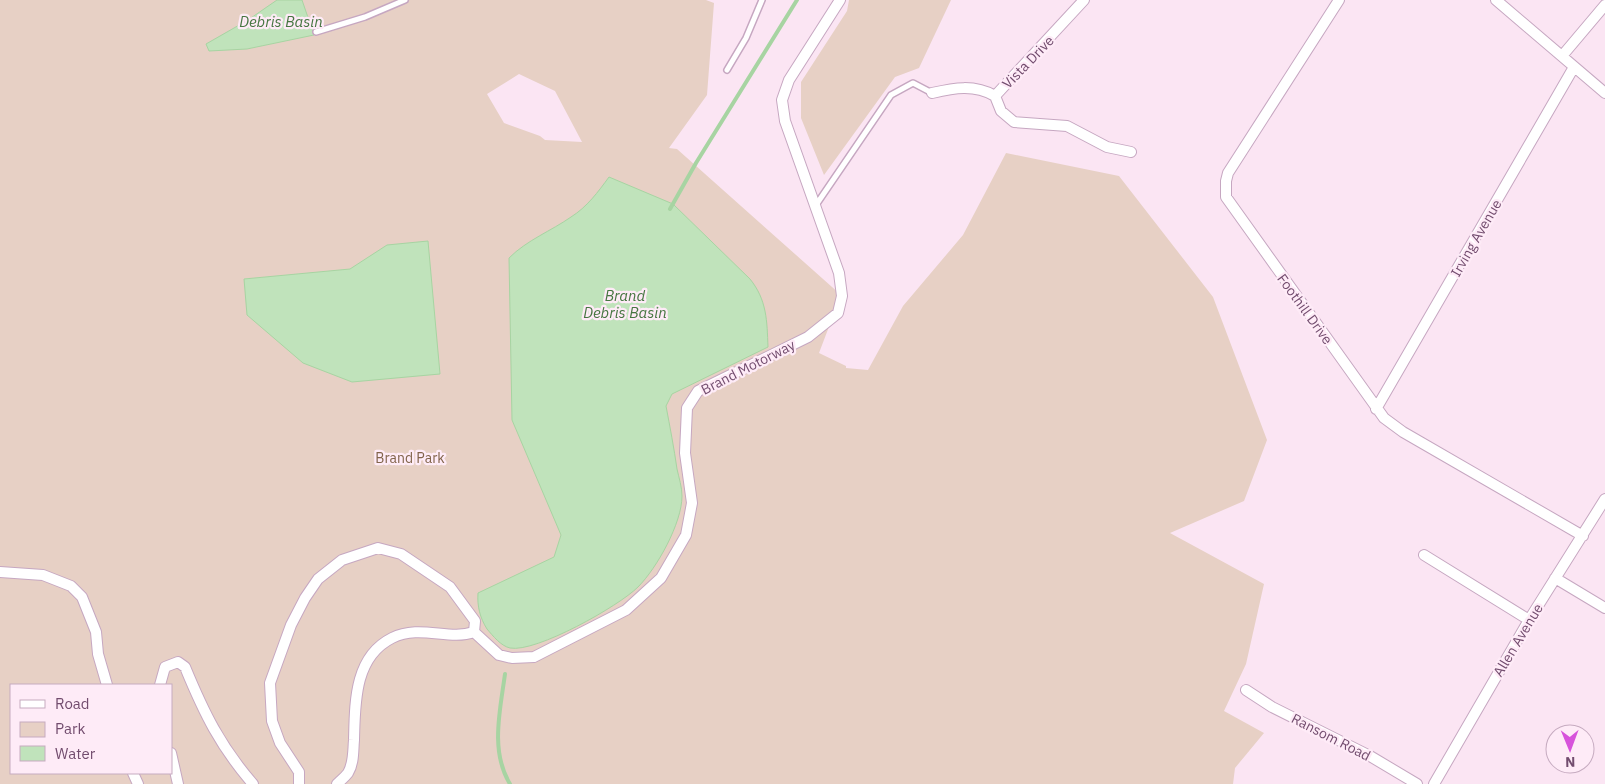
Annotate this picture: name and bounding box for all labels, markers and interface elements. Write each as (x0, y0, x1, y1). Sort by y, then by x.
water label: Debris Basin (239, 12, 323, 31)
street label: Vista Drive (998, 31, 1058, 92)
street label: Irving Avenue (1447, 196, 1506, 280)
street label: Foothill Drive (1273, 270, 1337, 348)
water label: Brand Debris Basin (583, 286, 667, 322)
street label: Brand Motorway (698, 336, 798, 398)
park label: Brand Park (375, 449, 445, 467)
street label: Allen Avenue (1489, 600, 1547, 680)
legend (10, 684, 172, 774)
text: Road (55, 694, 90, 713)
street label: Ransom Road (1288, 709, 1374, 765)
text: Park (55, 719, 85, 738)
north arrow (1545, 724, 1595, 774)
text: Water (55, 744, 96, 763)
text: N (1565, 753, 1575, 771)

